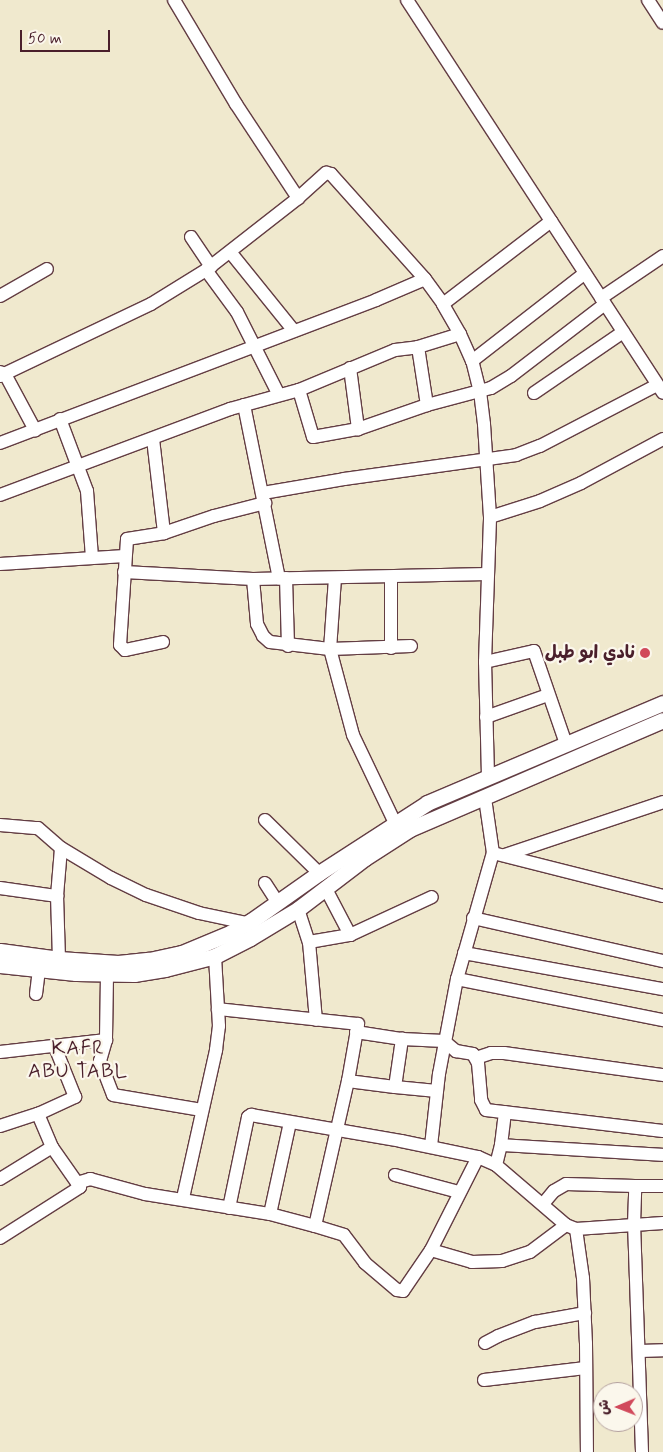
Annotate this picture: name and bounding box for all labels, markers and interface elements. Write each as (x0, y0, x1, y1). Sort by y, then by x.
scale bar (22, 20, 112, 52)
text: 50 m (28, 29, 62, 49)
place label: نادي ابو طبل (545, 642, 635, 664)
marker: نادي ابو طبل (639, 647, 651, 659)
district label: KAFR ABU TABL (28, 1037, 128, 1084)
north arrow (593, 1382, 643, 1432)
text: ش (595, 1399, 613, 1415)

